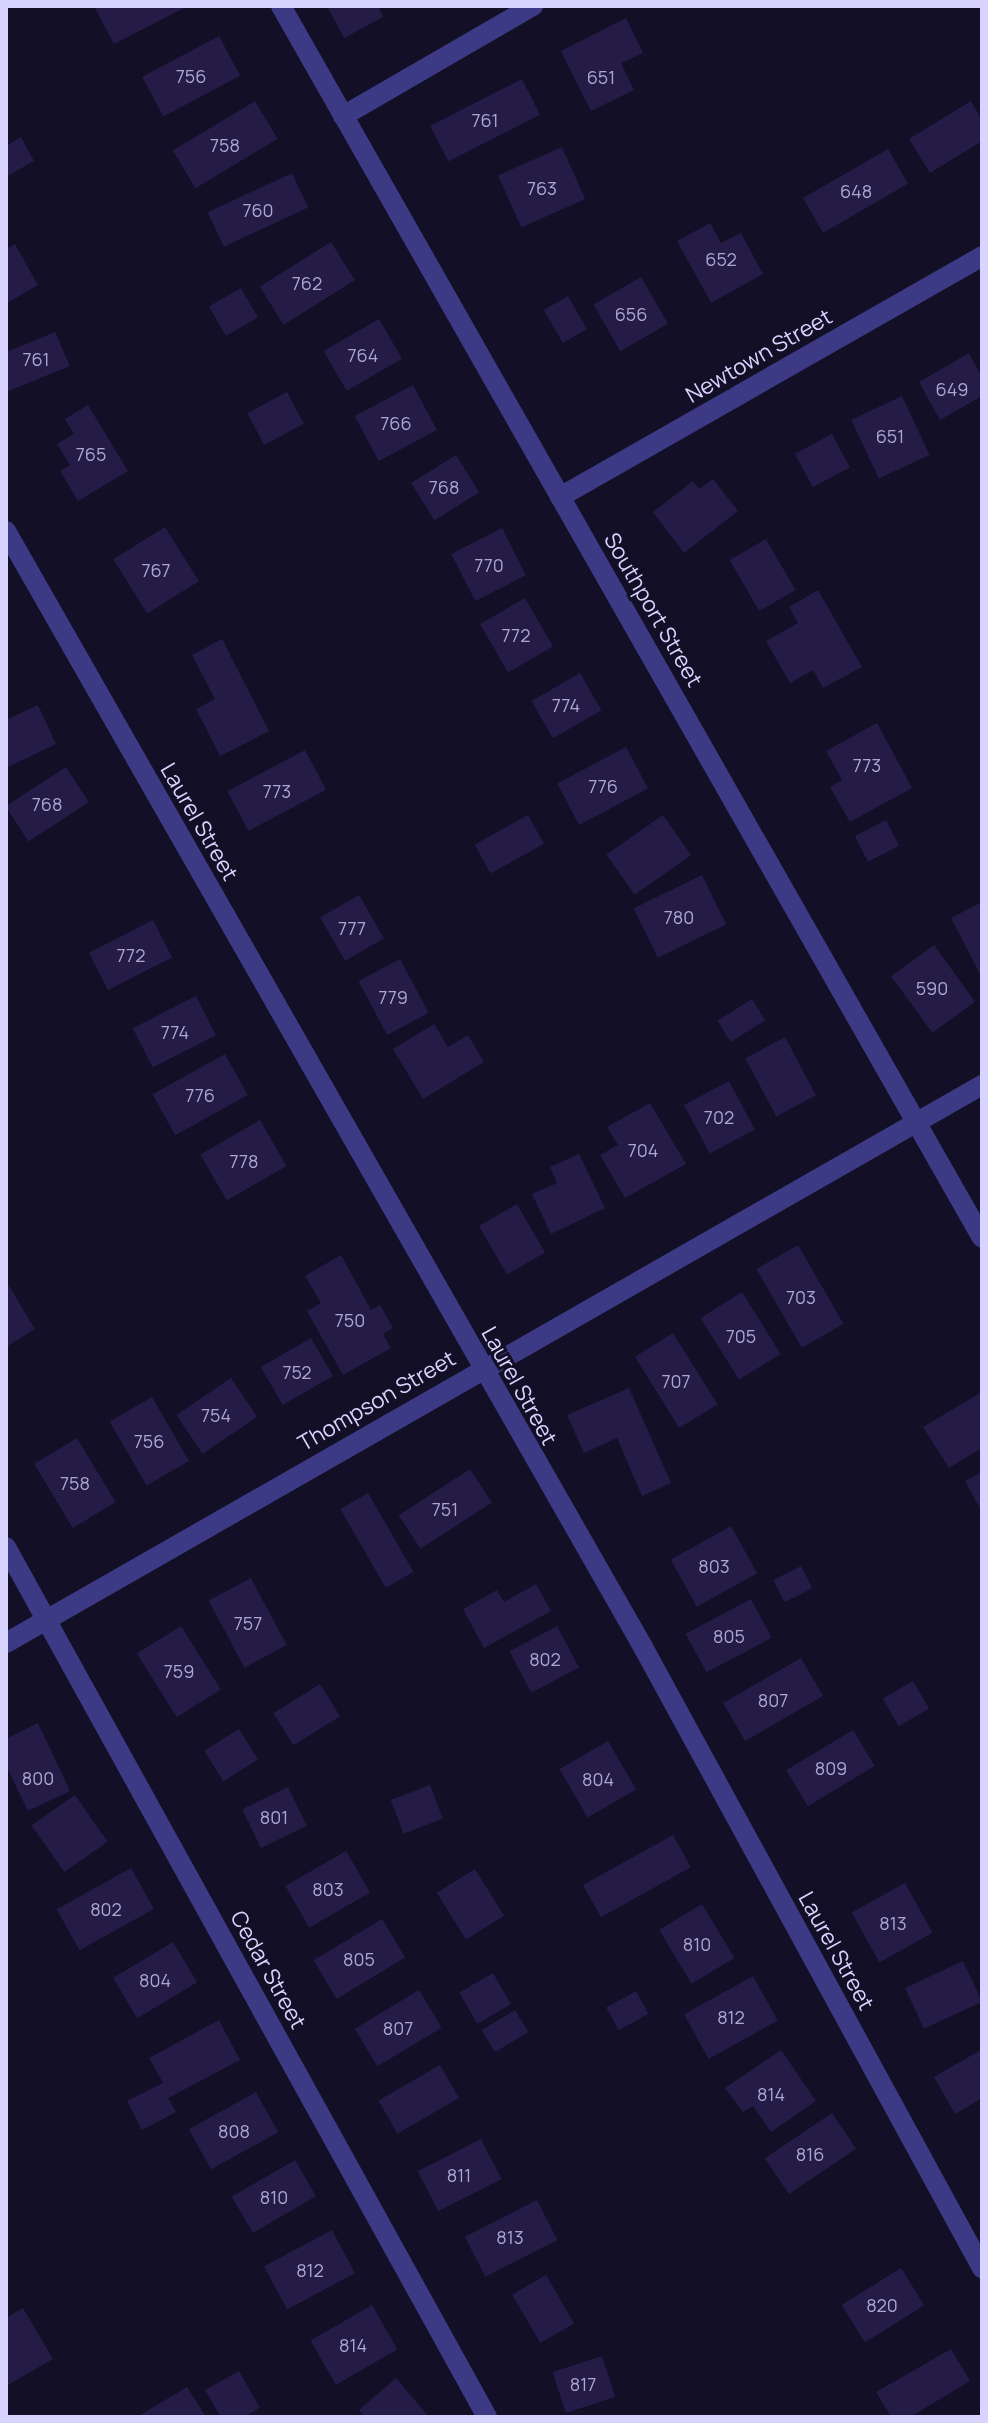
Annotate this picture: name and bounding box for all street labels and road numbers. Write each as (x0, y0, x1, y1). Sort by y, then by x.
street label: Newtown Street (681, 304, 837, 408)
street label: Southport Street (598, 528, 708, 692)
street label: Laurel Street (155, 759, 243, 885)
street label: Laurel Street (476, 1322, 562, 1450)
street label: Thompson Street (294, 1345, 460, 1457)
street label: Laurel Street (793, 1887, 879, 2015)
street label: Cedar Street (225, 1906, 311, 2034)

